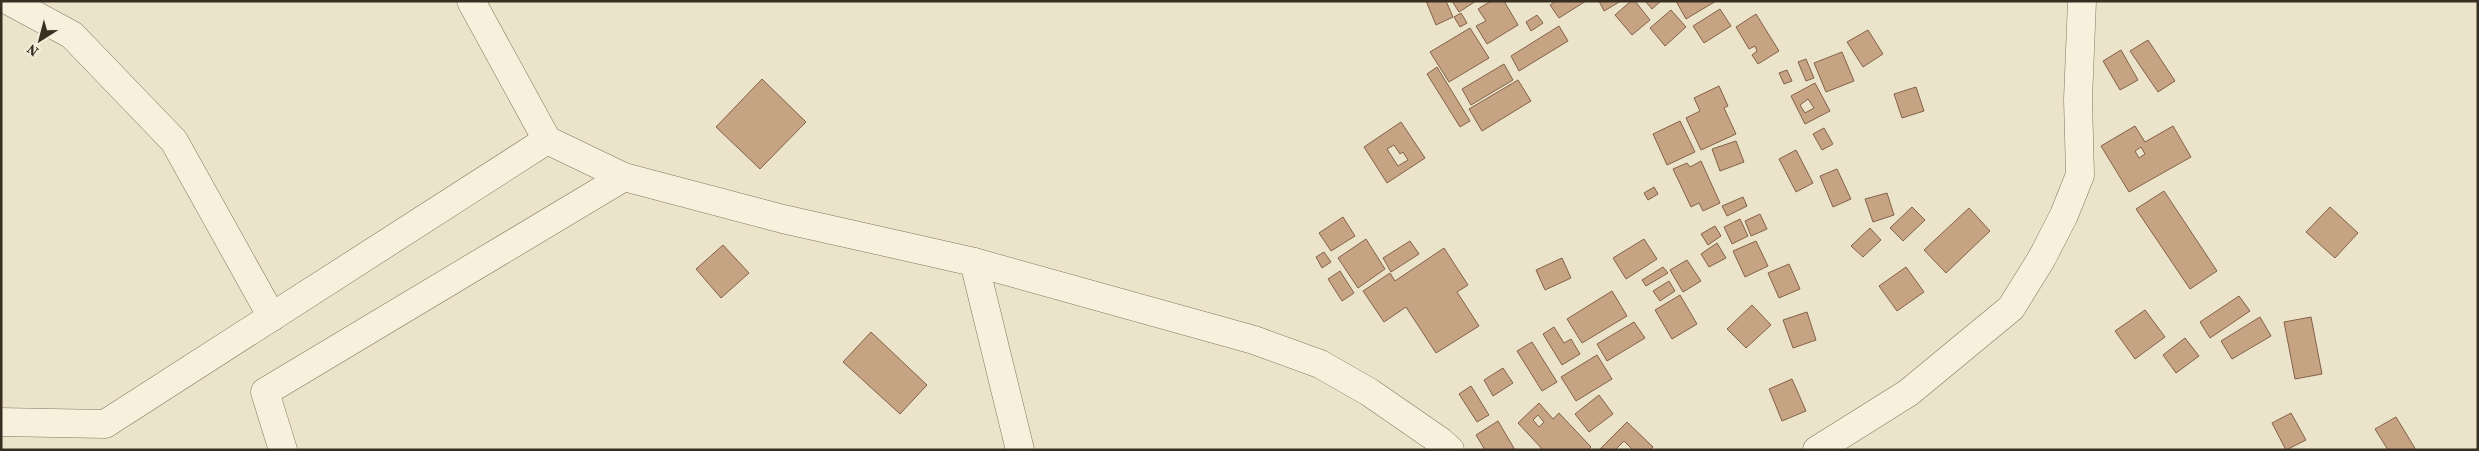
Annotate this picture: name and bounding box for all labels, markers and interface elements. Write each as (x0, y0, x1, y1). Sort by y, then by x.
north arrow (15, 15, 65, 65)
text: N (22, 39, 42, 62)

